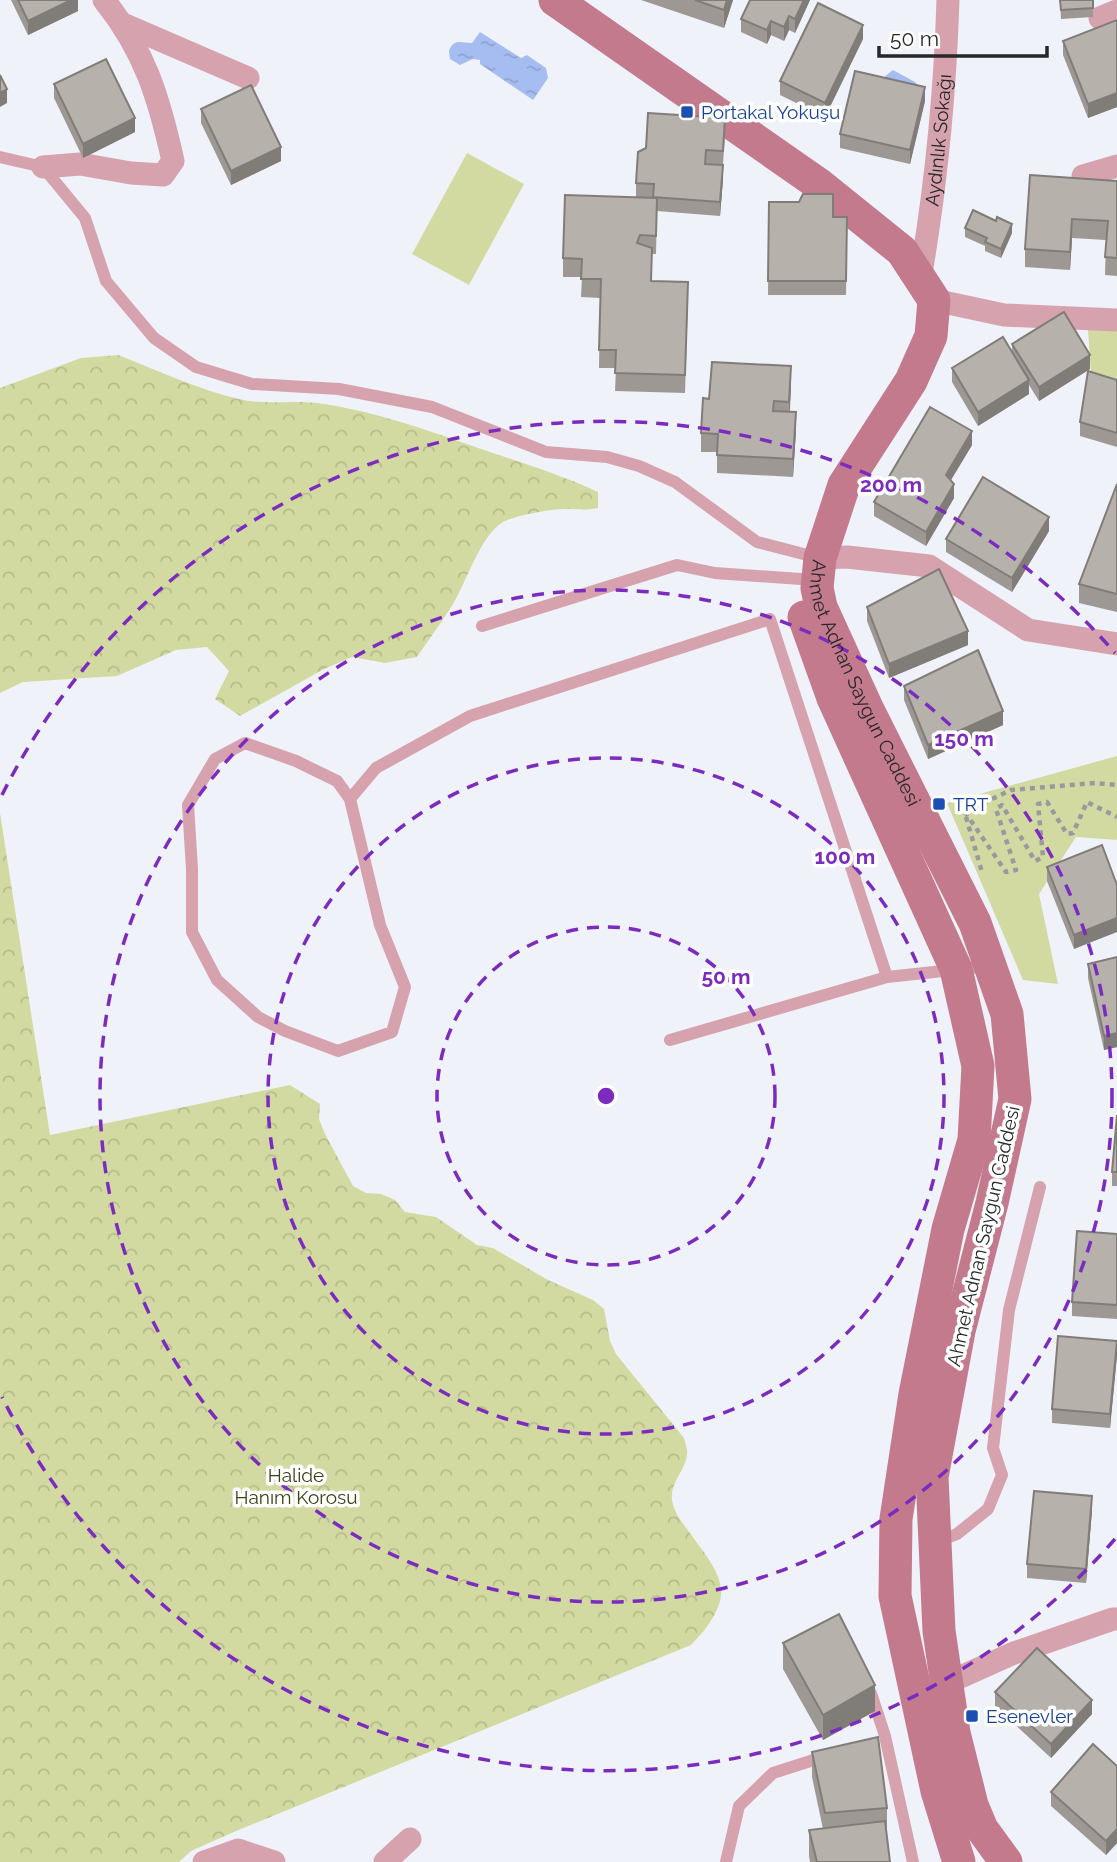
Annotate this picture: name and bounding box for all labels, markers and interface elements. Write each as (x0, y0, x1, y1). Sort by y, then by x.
scale bar (879, 14, 1047, 58)
text: 50 m (890, 26, 939, 51)
street label: Aydınlık Sokağı (920, 73, 955, 208)
place label: Portakal Yokuşu (701, 101, 840, 123)
marker: Portakal Yokuşu (679, 104, 695, 120)
text: 200 m (860, 472, 922, 497)
street label: Ahmet Adnan Saygun Caddesi (805, 558, 925, 810)
text: 150 m (934, 726, 994, 751)
place label: TRT (953, 793, 989, 815)
marker: TRT (931, 796, 947, 812)
text: 100 m (815, 844, 875, 869)
text: 50 m (701, 964, 751, 989)
centre of rings (594, 1084, 618, 1108)
street label: Ahmet Adnan Saygun Caddesi (942, 1104, 1024, 1368)
park label: Halide Hanım Korosu (235, 1464, 357, 1508)
place label: Esenevler (986, 1705, 1073, 1727)
marker: Esenevler (964, 1708, 980, 1724)

